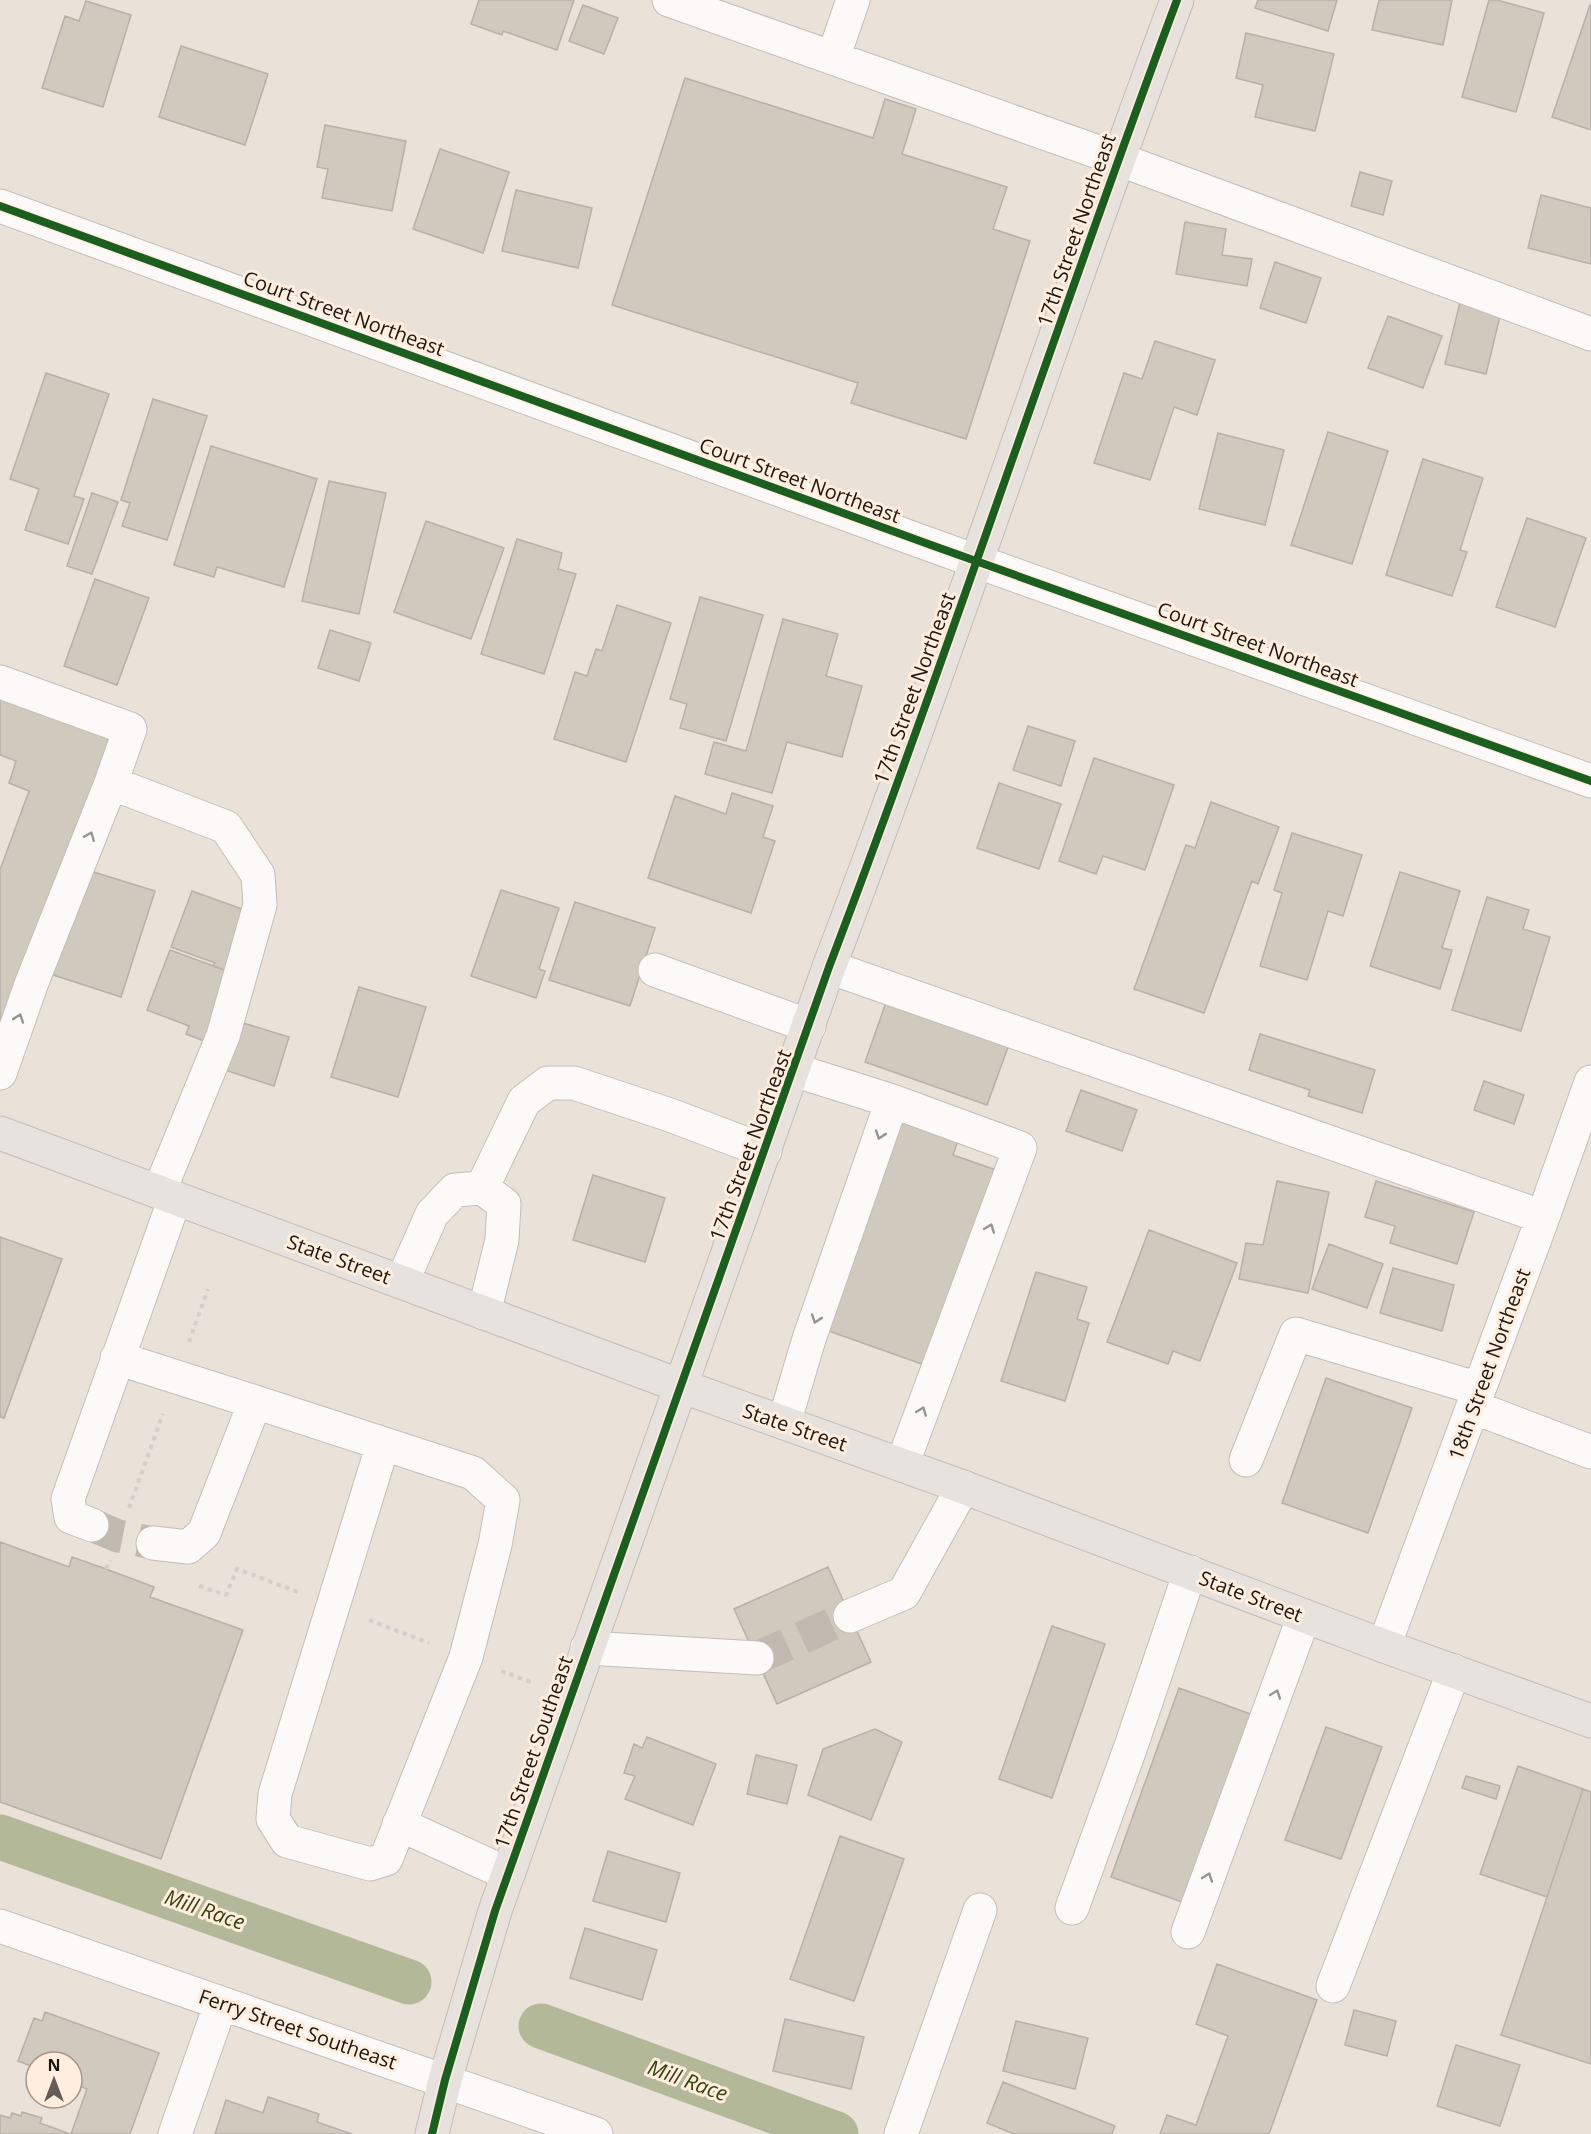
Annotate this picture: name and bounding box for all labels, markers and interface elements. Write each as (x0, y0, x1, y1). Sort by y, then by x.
street label: 17th Street Northeast (1030, 130, 1122, 330)
street label: Court Street Northeast (240, 264, 448, 362)
street label: Court Street Northeast (696, 431, 904, 529)
street label: 17th Street Northeast (867, 588, 961, 788)
street label: Court Street Northeast (1154, 595, 1362, 693)
one-way arrow (83, 832, 95, 843)
one-way arrow (12, 1013, 25, 1024)
street label: 17th Street Northeast (703, 1045, 797, 1245)
one-way arrow (875, 1129, 887, 1140)
one-way arrow (983, 1223, 996, 1234)
street label: State Street (283, 1228, 395, 1290)
street label: 18th Street Northeast (1442, 1264, 1536, 1464)
one-way arrow (810, 1314, 823, 1324)
street label: State Street (739, 1397, 851, 1457)
one-way arrow (915, 1406, 928, 1416)
street label: State Street (1195, 1564, 1307, 1628)
street label: 17th Street Southeast (487, 1652, 579, 1852)
one-way arrow (1268, 1689, 1281, 1700)
one-way arrow (1201, 1872, 1214, 1883)
water label: Mill Race (161, 1882, 249, 1936)
street label: Ferry Street Southeast (195, 1982, 401, 2076)
north arrow (24, 2050, 84, 2110)
water label: Mill Race (644, 2053, 732, 2107)
text: N (47, 2054, 61, 2076)

